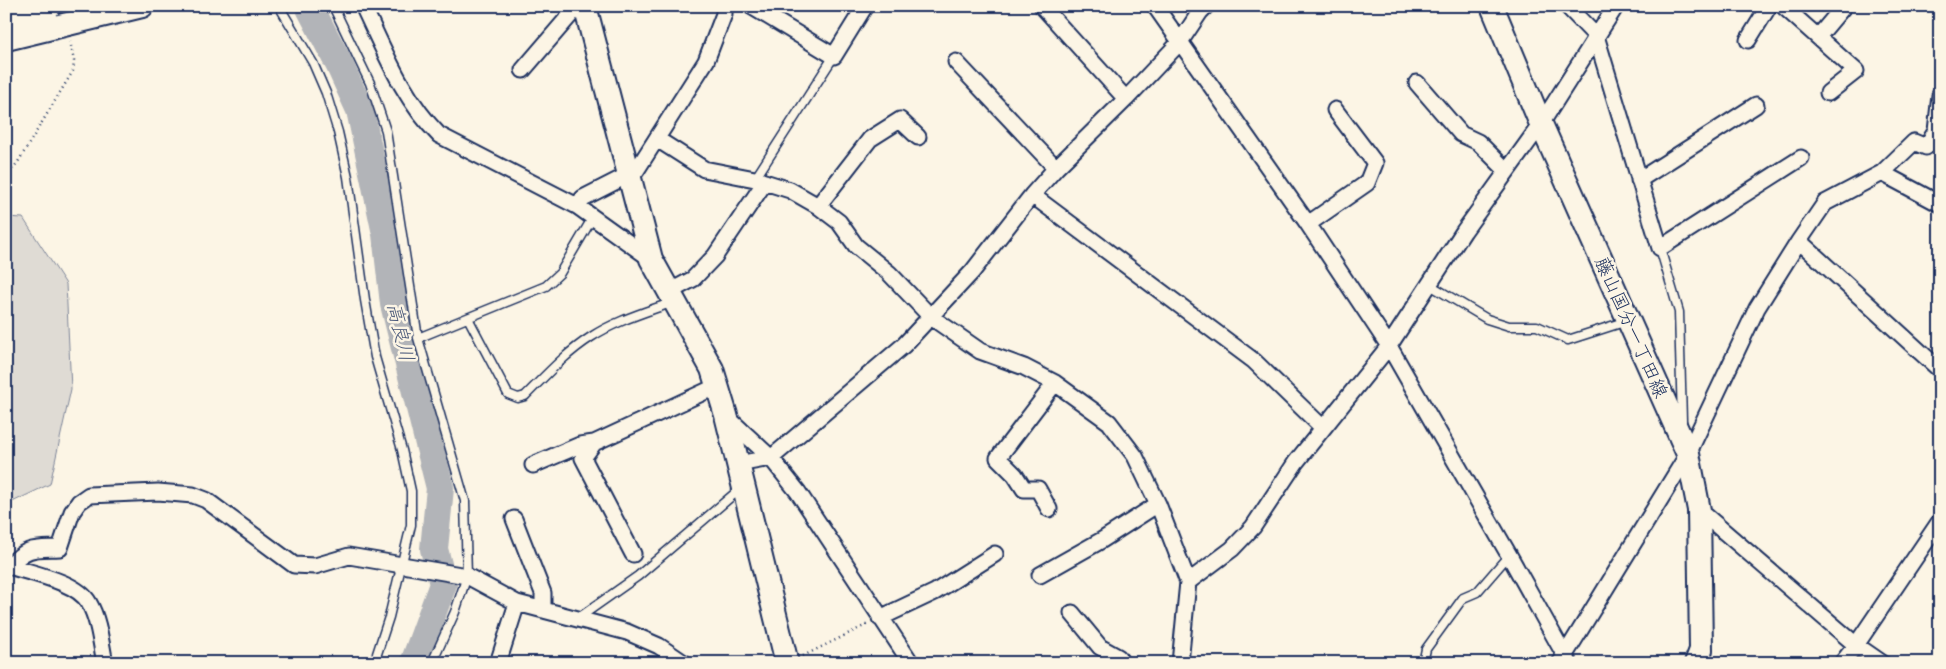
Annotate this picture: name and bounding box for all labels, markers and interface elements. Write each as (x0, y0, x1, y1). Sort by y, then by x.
street label: 藤山国分一丁田線 (1587, 253, 1674, 403)
water label: 高良川 (380, 300, 420, 365)

